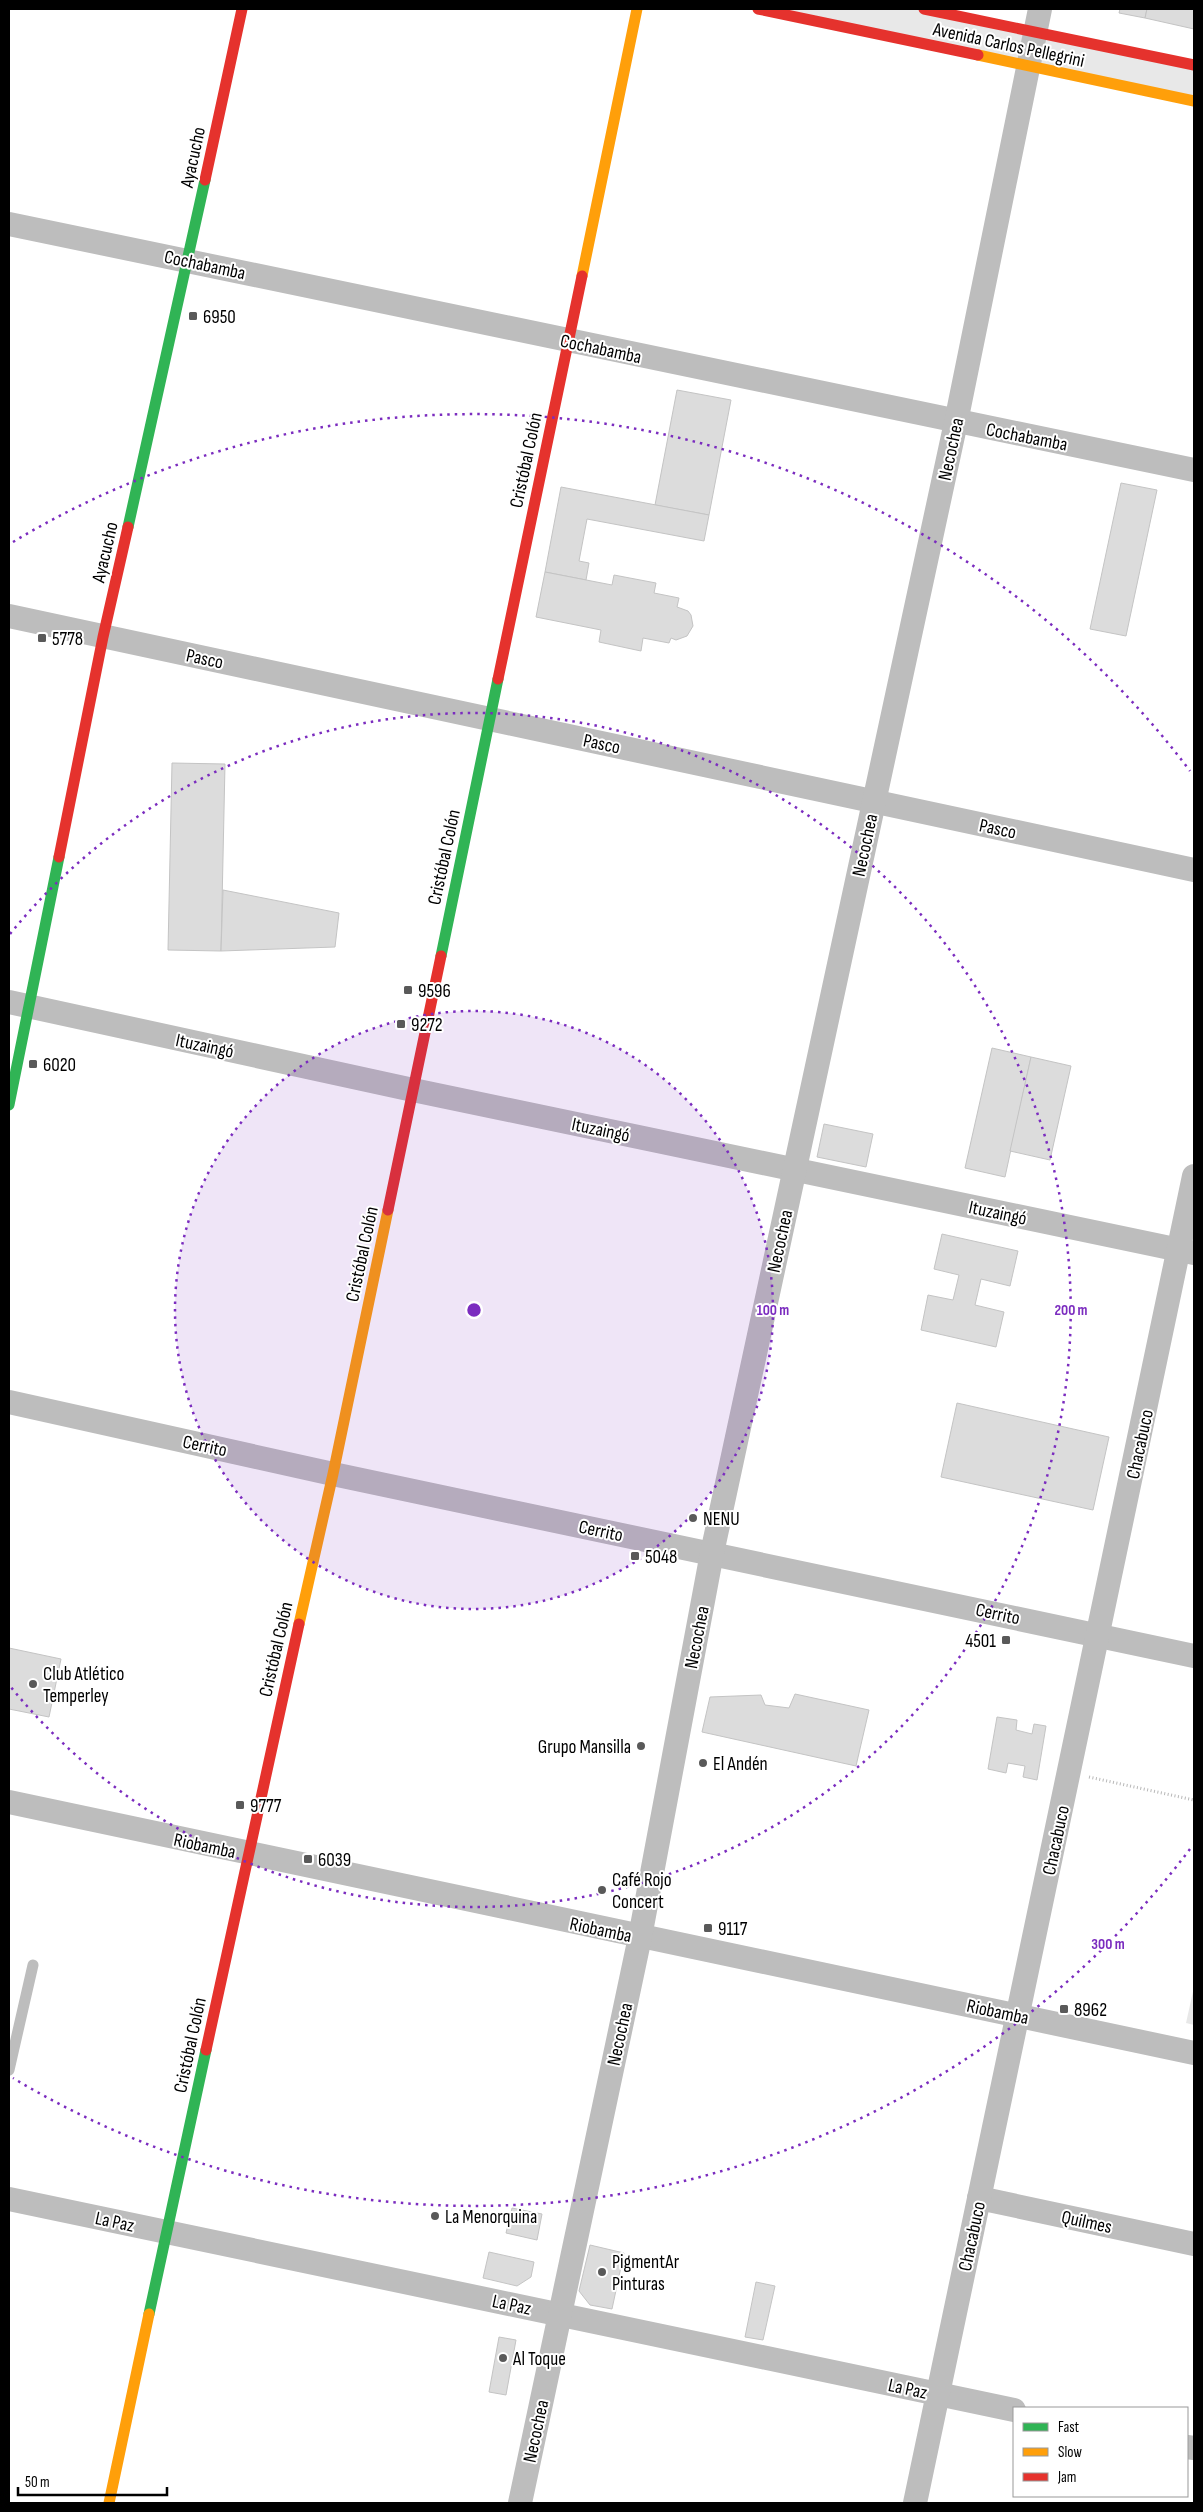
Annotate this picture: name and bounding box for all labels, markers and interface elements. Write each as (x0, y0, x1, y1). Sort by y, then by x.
street label: Avenida Carlos Pellegrini (930, 18, 1086, 73)
street label: Ayacucho (176, 125, 211, 191)
street label: Cochabamba (162, 246, 247, 285)
place label: 6950 (203, 306, 236, 329)
marker: 6950 (187, 310, 199, 322)
street label: Cochabamba (558, 330, 643, 369)
street label: Cristóbal Colón (505, 411, 548, 510)
street label: Necochea (934, 416, 969, 483)
street label: Cochabamba (984, 418, 1069, 457)
street label: Ayacucho (87, 520, 124, 586)
place label: 5778 (52, 628, 83, 651)
marker: 5778 (36, 632, 48, 644)
street label: Pasco (184, 644, 225, 675)
street label: Pasco (581, 729, 622, 760)
street label: Cristóbal Colón (423, 808, 466, 907)
street label: Necochea (848, 812, 883, 879)
street label: Pasco (977, 814, 1018, 845)
place label: 9596 (418, 980, 451, 1003)
marker: 9596 (402, 984, 414, 996)
place label: 9272 (411, 1014, 443, 1037)
marker: 9272 (395, 1018, 407, 1030)
street label: Ituzaingó (174, 1029, 236, 1064)
place label: 6020 (43, 1054, 76, 1077)
marker: 6020 (27, 1058, 39, 1070)
street label: Ituzaingó (570, 1113, 632, 1148)
street label: Ituzaingó (967, 1196, 1029, 1231)
street label: Cristóbal Colón (341, 1205, 384, 1304)
street label: Necochea (763, 1208, 798, 1275)
centre of rings (465, 1301, 483, 1319)
text: 100 m (757, 1301, 789, 1320)
text: 200 m (1054, 1301, 1088, 1320)
street label: Chacabuco (1122, 1407, 1159, 1481)
street label: Cerrito (180, 1431, 229, 1462)
place label: NENU (703, 1508, 740, 1531)
marker: NENU (687, 1512, 699, 1524)
street label: Cerrito (576, 1516, 625, 1547)
place label: 5048 (645, 1546, 677, 1569)
marker: 5048 (629, 1550, 641, 1562)
street label: Cerrito (973, 1599, 1022, 1630)
street label: Cristóbal Colón (254, 1600, 299, 1699)
street label: Necochea (680, 1604, 715, 1671)
place label: 4501 (965, 1630, 996, 1653)
marker: 4501 (1000, 1634, 1012, 1646)
place label: Club Atlético Temperley (43, 1663, 124, 1708)
marker: Club Atlético Temperley (27, 1678, 39, 1690)
place label: Grupo Mansilla (538, 1736, 631, 1759)
marker: Grupo Mansilla (635, 1740, 647, 1752)
place label: El Andén (713, 1753, 768, 1776)
marker: El Andén (697, 1757, 709, 1769)
place label: 9777 (250, 1795, 282, 1818)
marker: 9777 (234, 1799, 246, 1811)
street label: Chacabuco (1038, 1803, 1075, 1877)
street label: Riobamba (172, 1829, 238, 1864)
place label: 6039 (318, 1849, 351, 1872)
marker: 6039 (302, 1853, 314, 1865)
place label: Café Rojo Concert (612, 1869, 672, 1914)
marker: Café Rojo Concert (596, 1884, 608, 1896)
street label: Riobamba (568, 1913, 634, 1948)
place label: 9117 (718, 1918, 748, 1941)
marker: 9117 (702, 1922, 714, 1934)
text: 300 m (1091, 1935, 1125, 1954)
street label: Riobamba (965, 1995, 1031, 2030)
street label: Cristóbal Colón (169, 1996, 212, 2095)
place label: 8962 (1074, 1999, 1107, 2022)
street label: Necochea (603, 2001, 638, 2068)
marker: 8962 (1058, 2003, 1070, 2015)
street label: Chacabuco (954, 2199, 991, 2273)
place label: La Menorquina (445, 2206, 537, 2229)
street label: Quilmes (1059, 2206, 1114, 2239)
street label: La Paz (93, 2207, 136, 2238)
marker: La Menorquina (429, 2210, 441, 2222)
place label: PigmentAr Pinturas (612, 2251, 680, 2296)
marker: PigmentAr Pinturas (596, 2266, 608, 2278)
street label: La Paz (490, 2290, 533, 2321)
place label: Al Toque (512, 2348, 566, 2371)
marker: Al Toque (497, 2352, 509, 2364)
street label: La Paz (886, 2374, 929, 2405)
street label: Necochea (519, 2398, 554, 2465)
legend (1013, 2407, 1188, 2497)
text: Fast (1058, 2418, 1080, 2437)
text: Slow (1058, 2443, 1082, 2462)
scale bar (18, 2464, 166, 2496)
text: Jam (1057, 2468, 1076, 2487)
text: 50 m (25, 2473, 50, 2492)

